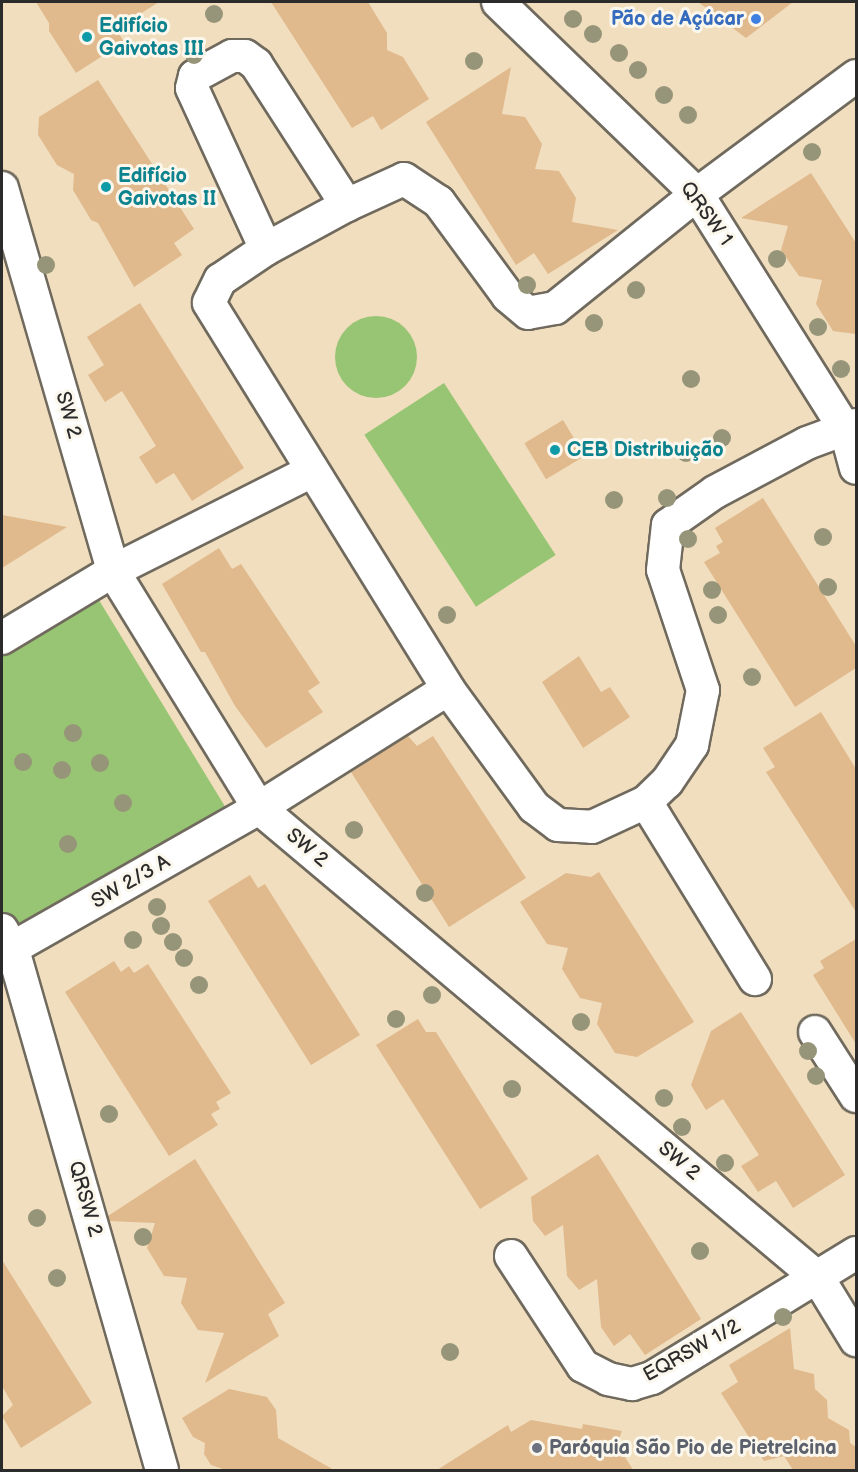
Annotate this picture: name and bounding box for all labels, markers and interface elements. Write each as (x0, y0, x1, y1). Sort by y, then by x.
place label: Pão de Açúcar (611, 7, 744, 31)
marker: Pão de Açúcar (749, 12, 763, 26)
place label: Edifício Gaivotas III (99, 14, 204, 61)
marker: Edifício Gaivotas III (80, 30, 94, 44)
place label: Edifício Gaivotas II (118, 164, 216, 211)
street label: QRSW 1 (675, 177, 737, 251)
marker: Edifício Gaivotas II (99, 180, 113, 194)
street label: SW 2 (50, 389, 86, 441)
place label: CEB Distribuição (567, 438, 724, 462)
marker: CEB Distribuição (548, 443, 562, 457)
street label: SW 2 (281, 824, 333, 872)
street label: SW 2/3 A (88, 850, 174, 914)
street label: SW 2 (653, 1137, 705, 1185)
street label: QRSW 2 (63, 1159, 107, 1239)
street label: EQRSW 1/2 (639, 1315, 745, 1387)
place label: Paróquia São Pio de Pietrelcina (549, 1436, 837, 1460)
marker: Paróquia São Pio de Pietrelcina (530, 1441, 544, 1455)

